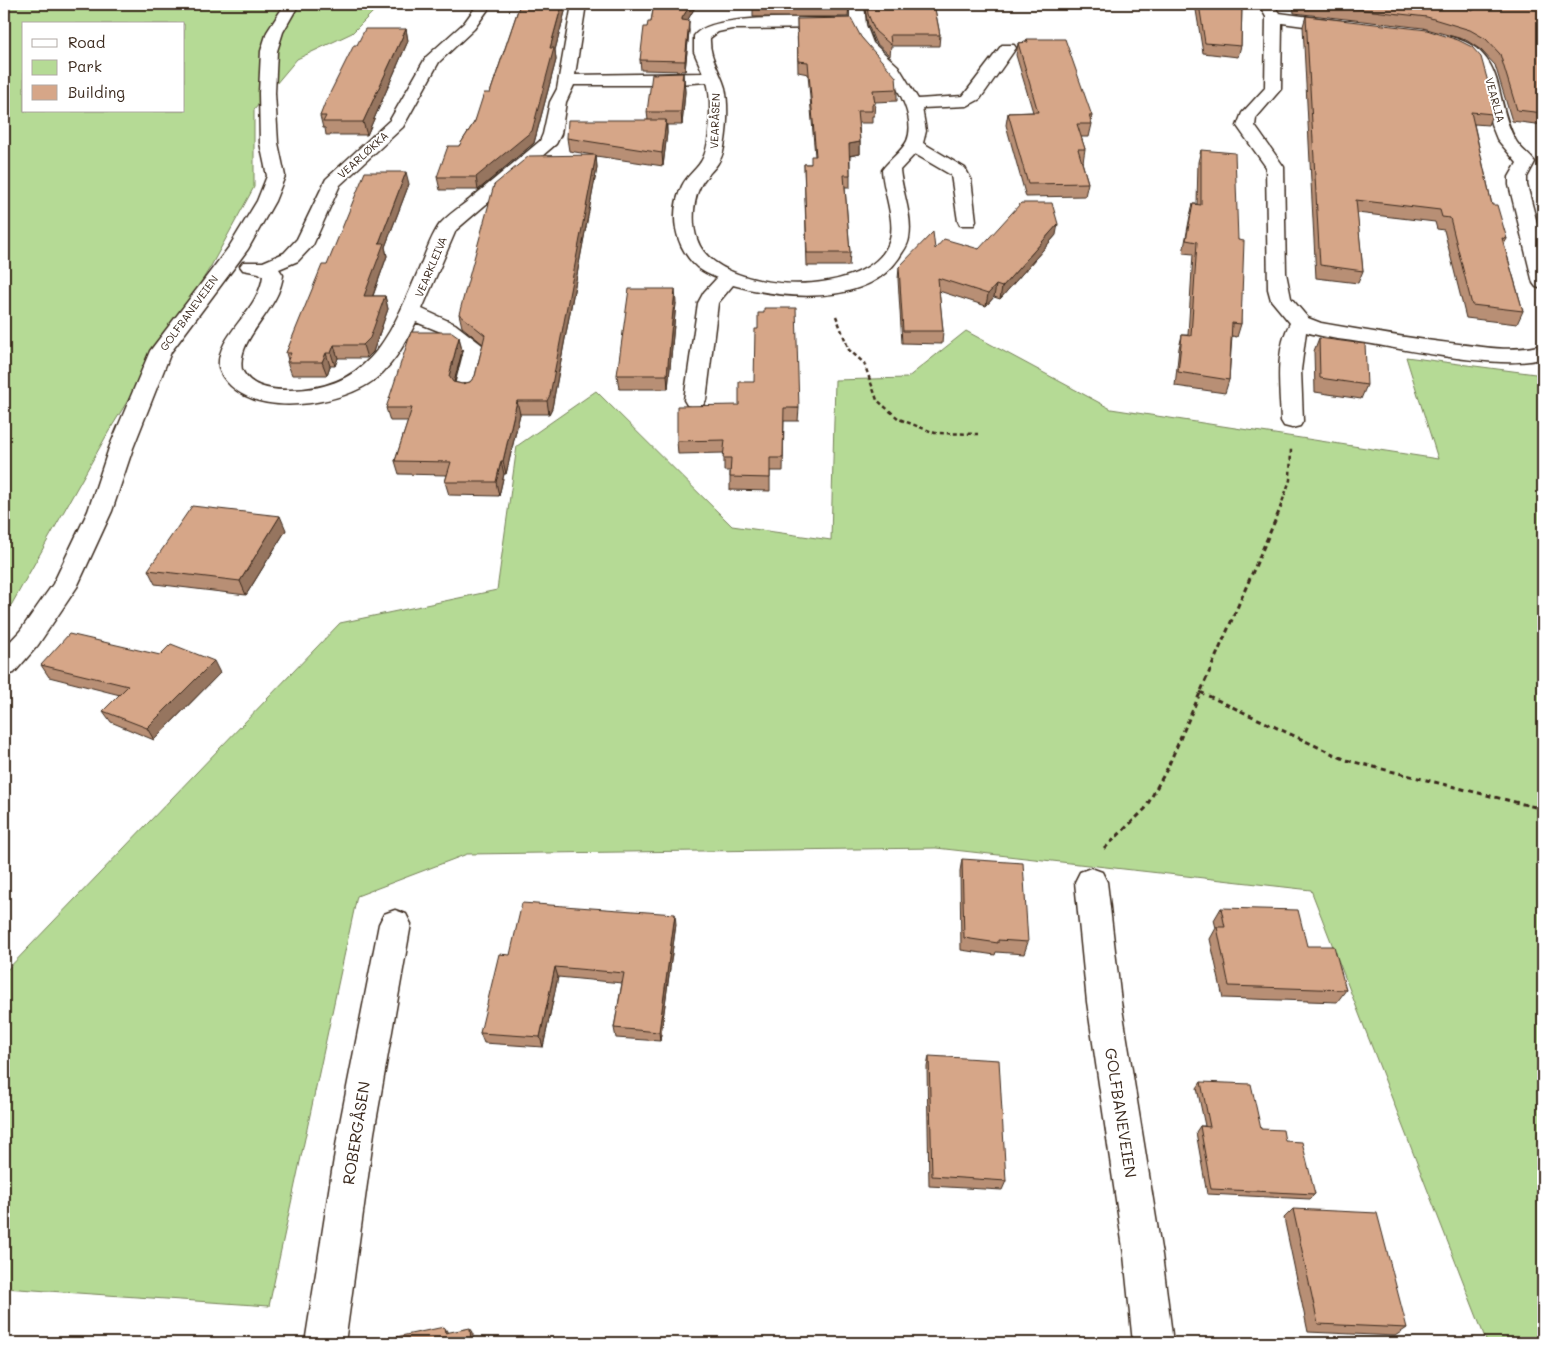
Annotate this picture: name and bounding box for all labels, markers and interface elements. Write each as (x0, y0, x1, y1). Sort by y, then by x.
legend (22, 22, 185, 112)
text: Road (68, 32, 105, 52)
text: Park (68, 56, 102, 76)
street label: VEARLIA (1482, 76, 1509, 124)
text: Building (68, 82, 125, 102)
street label: VEARÅSEN (706, 93, 723, 149)
street label: VEARLØKKA (334, 128, 391, 181)
street label: VEARKLEIVA (411, 234, 450, 300)
street label: GOLFBANEVEIEN (156, 272, 221, 354)
street label: GOLFBANEVEIEN (1101, 1046, 1142, 1179)
street label: ROBERGÅSEN (337, 1080, 374, 1186)

